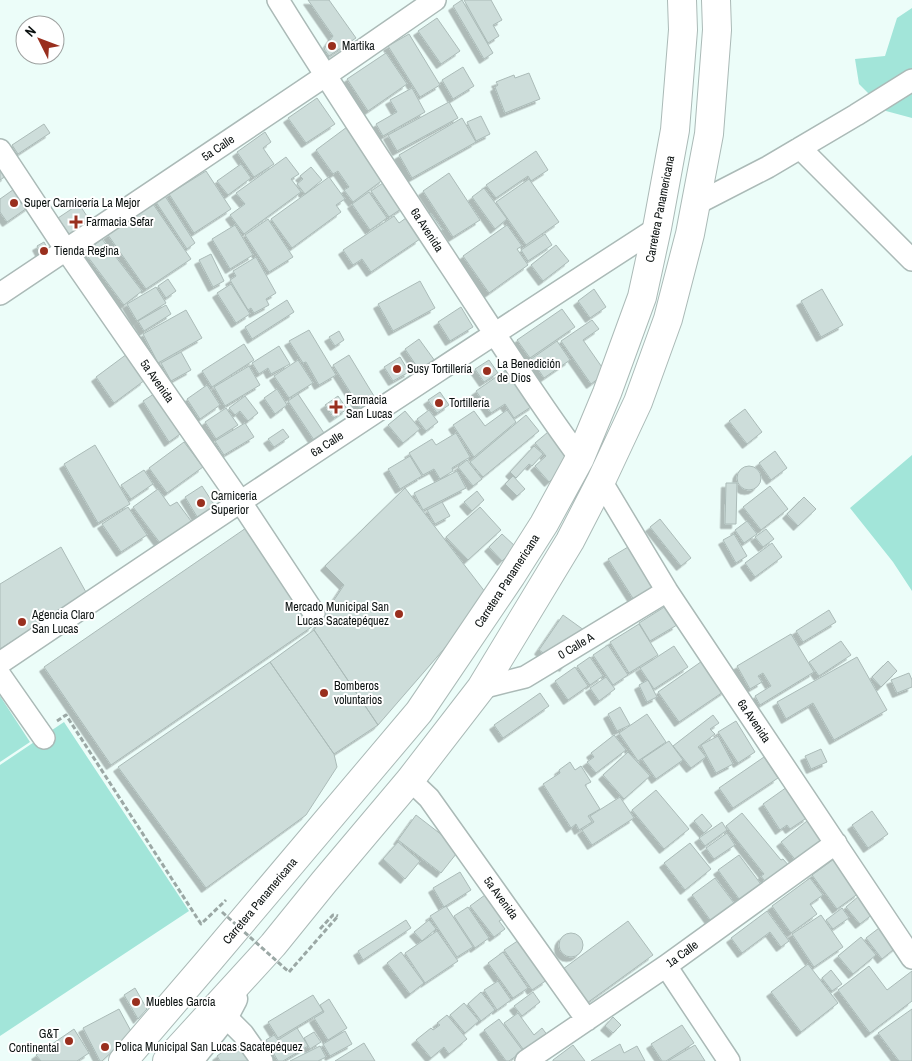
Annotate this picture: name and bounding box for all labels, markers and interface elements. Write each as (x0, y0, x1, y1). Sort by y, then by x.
north arrow (15, 15, 65, 65)
text: N (21, 22, 40, 40)
place label: Martika (342, 38, 375, 54)
marker: Martika (326, 40, 338, 52)
street label: 5a Calle (199, 131, 237, 165)
street label: Carretera Panamericana (642, 154, 678, 264)
place label: Super Carnicería La Mejor (24, 195, 141, 211)
marker: Super Carnicería La Mejor (8, 197, 20, 209)
street label: 6a Avenida (407, 205, 447, 255)
place label: Farmacia Sefar (86, 214, 154, 230)
marker: Farmacia Sefar (70, 216, 82, 228)
place label: Tienda Regina (54, 243, 119, 259)
marker: Tienda Regina (38, 245, 50, 257)
street label: 5a Avenida (136, 356, 178, 406)
place label: La Benedición de Dios (497, 356, 560, 386)
place label: Susy Tortillería (407, 361, 472, 377)
marker: Susy Tortillería (391, 363, 403, 375)
marker: La Benedición de Dios (481, 365, 493, 377)
place label: Farmacia San Lucas (346, 392, 393, 422)
place label: Tortillería (449, 395, 490, 411)
marker: Tortillería (433, 397, 445, 409)
marker: Farmacia San Lucas (330, 401, 342, 413)
street label: 6a Calle (308, 427, 346, 461)
place label: Carniceria Superior (211, 488, 257, 518)
marker: Carniceria Superior (195, 497, 207, 509)
street label: Carretera Panamericana (471, 531, 543, 631)
place label: Mercado Municipal San Lucas Sacatepéquez (285, 599, 389, 629)
place label: Agencia Claro San Lucas (31, 607, 94, 637)
marker: Mercado Municipal San Lucas Sacatepéquez (393, 608, 405, 620)
marker: Agencia Claro San Lucas (16, 616, 28, 628)
street label: 0 Calle A (555, 629, 597, 663)
place label: Bomberos voluntarios (334, 678, 382, 708)
marker: Bomberos voluntarios (318, 687, 330, 699)
street label: 6a Avenida (734, 696, 775, 746)
street label: Carretera Panamericana (219, 854, 301, 948)
street label: 5a Avenida (480, 873, 522, 923)
street label: 1a Calle (663, 937, 701, 971)
place label: Muebles García (146, 994, 216, 1010)
marker: Muebles García (130, 996, 142, 1008)
place label: G&T Continental (9, 1026, 59, 1056)
marker: G&T Continental (63, 1035, 75, 1047)
place label: Polica Municipal San Lucas Sacatepéquez (115, 1039, 303, 1055)
marker: Polica Municipal San Lucas Sacatepéquez (99, 1041, 111, 1053)

